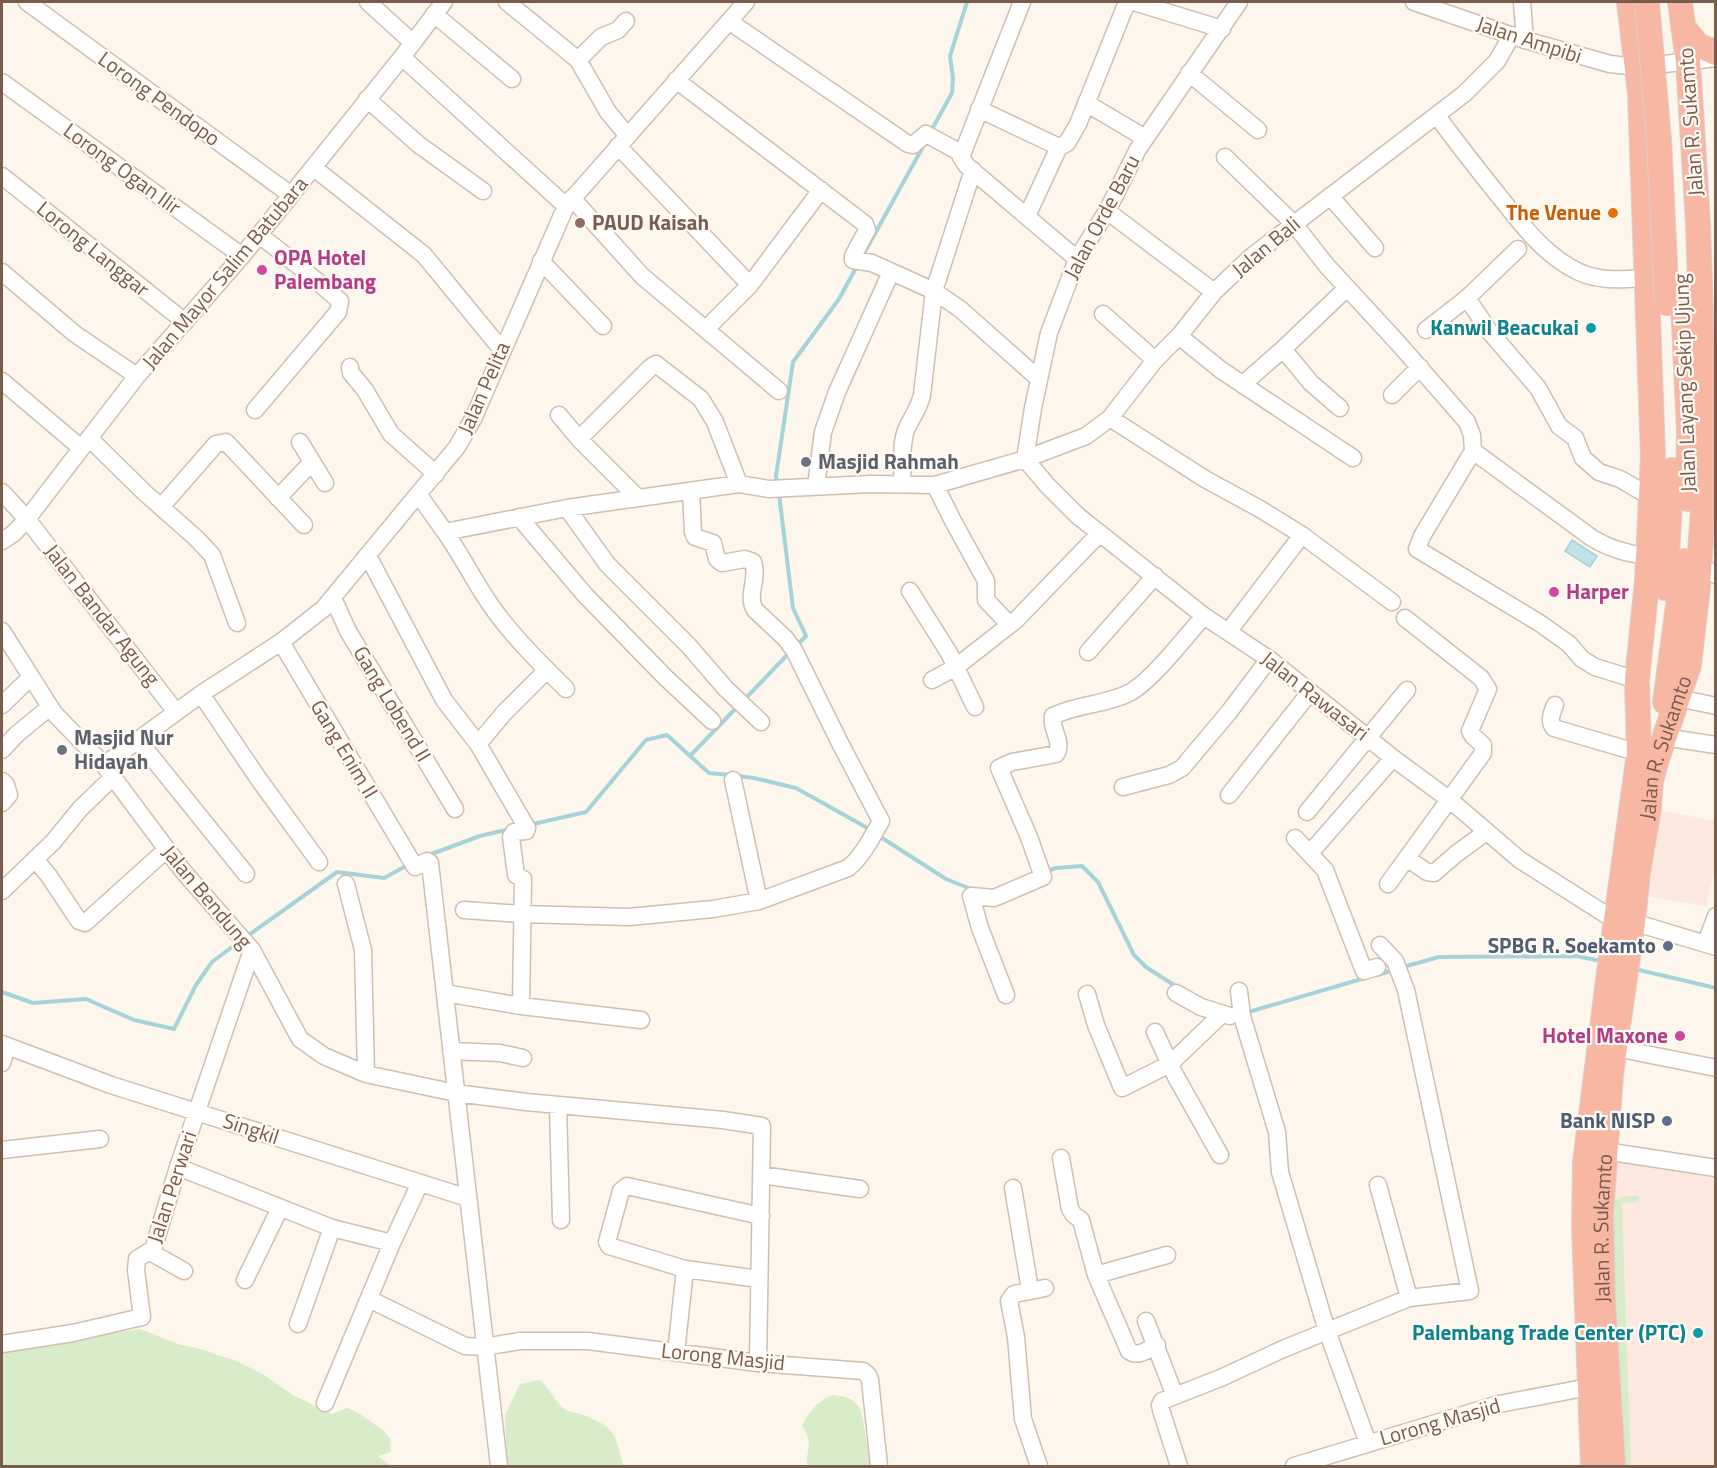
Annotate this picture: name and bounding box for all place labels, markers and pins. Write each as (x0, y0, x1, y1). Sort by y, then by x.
place label: The Venue (1506, 196, 1601, 228)
place label: PAUD Kaisah (592, 206, 709, 238)
marker: The Venue (1606, 206, 1620, 220)
marker: PAUD Kaisah (573, 216, 587, 230)
place label: OPA Hotel Palembang (274, 241, 376, 297)
marker: OPA Hotel Palembang (255, 263, 269, 277)
place label: Kanwil Beacukai (1430, 311, 1579, 343)
marker: Kanwil Beacukai (1584, 321, 1598, 335)
place label: Masjid Rahmah (818, 445, 959, 477)
marker: Masjid Rahmah (799, 455, 813, 469)
place label: Harper (1566, 575, 1629, 607)
marker: Harper (1547, 585, 1561, 599)
place label: Masjid Nur Hidayah (74, 721, 174, 777)
marker: Masjid Nur Hidayah (55, 743, 69, 757)
place label: SPBG R. Soekamto (1488, 929, 1656, 961)
marker: SPBG R. Soekamto (1661, 939, 1675, 953)
place label: Hotel Maxone (1542, 1019, 1668, 1051)
marker: Hotel Maxone (1673, 1029, 1687, 1043)
place label: Bank NISP (1560, 1104, 1655, 1136)
marker: Bank NISP (1660, 1114, 1674, 1128)
place label: Palembang Trade Center (PTC) (1412, 1316, 1686, 1348)
marker: Palembang Trade Center (PTC) (1691, 1326, 1705, 1340)

